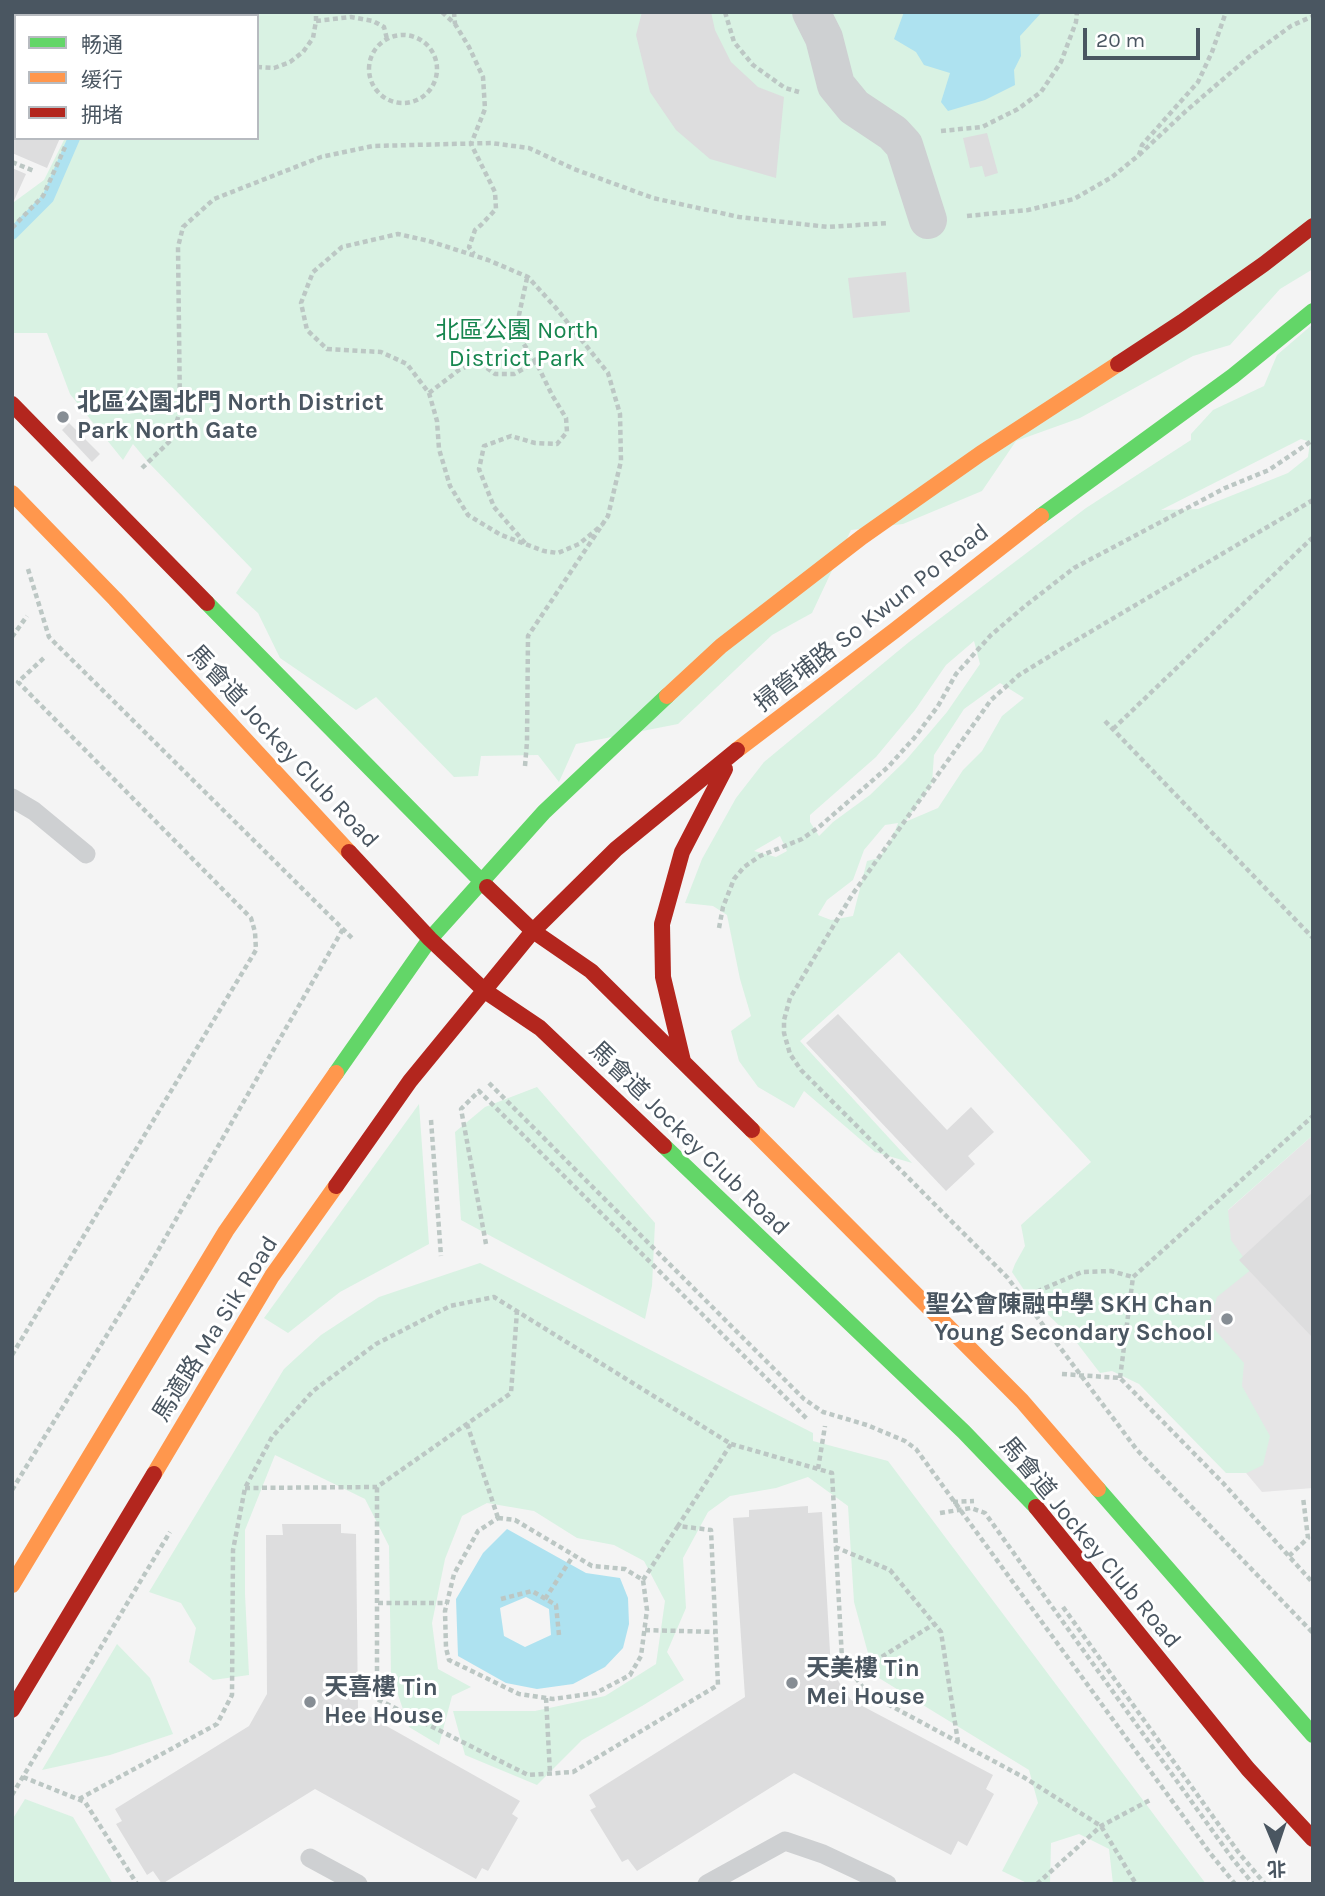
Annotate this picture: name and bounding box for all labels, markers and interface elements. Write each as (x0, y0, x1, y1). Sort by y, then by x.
legend (14, 14, 259, 140)
scale bar (1087, 14, 1204, 58)
text: 20 m (1096, 28, 1145, 52)
text: 畅通 (81, 33, 123, 57)
text: 缓行 (81, 68, 123, 92)
text: 拥堵 (81, 103, 123, 127)
park label: 北區公園 North District Park (435, 317, 599, 373)
place label: 北區公園北門 North District Park North Gate (77, 389, 384, 445)
marker: 北區公園北門 North District Park North Gate (55, 409, 71, 425)
street label: 掃管埔路 So Kwun Po Road (749, 518, 995, 718)
street label: 馬會道 Jockey Club Road (182, 640, 384, 854)
street label: 馬會道 Jockey Club Road (583, 1036, 795, 1242)
street label: 馬適路 Ma Sik Road (147, 1231, 285, 1427)
place label: 聖公會陳融中學 SKH Chan Young Secondary School (926, 1291, 1213, 1347)
marker: 聖公會陳融中學 SKH Chan Young Secondary School (1219, 1311, 1235, 1327)
street label: 馬會道 Jockey Club Road (993, 1432, 1187, 1654)
place label: 天美樓 Tin Mei House (806, 1655, 925, 1711)
place label: 天喜樓 Tin Hee House (324, 1674, 443, 1730)
marker: 天美樓 Tin Mei House (784, 1675, 800, 1691)
marker: 天喜樓 Tin Hee House (302, 1694, 318, 1710)
north arrow (1241, 1812, 1311, 1882)
text: 北 (1267, 1857, 1287, 1879)

